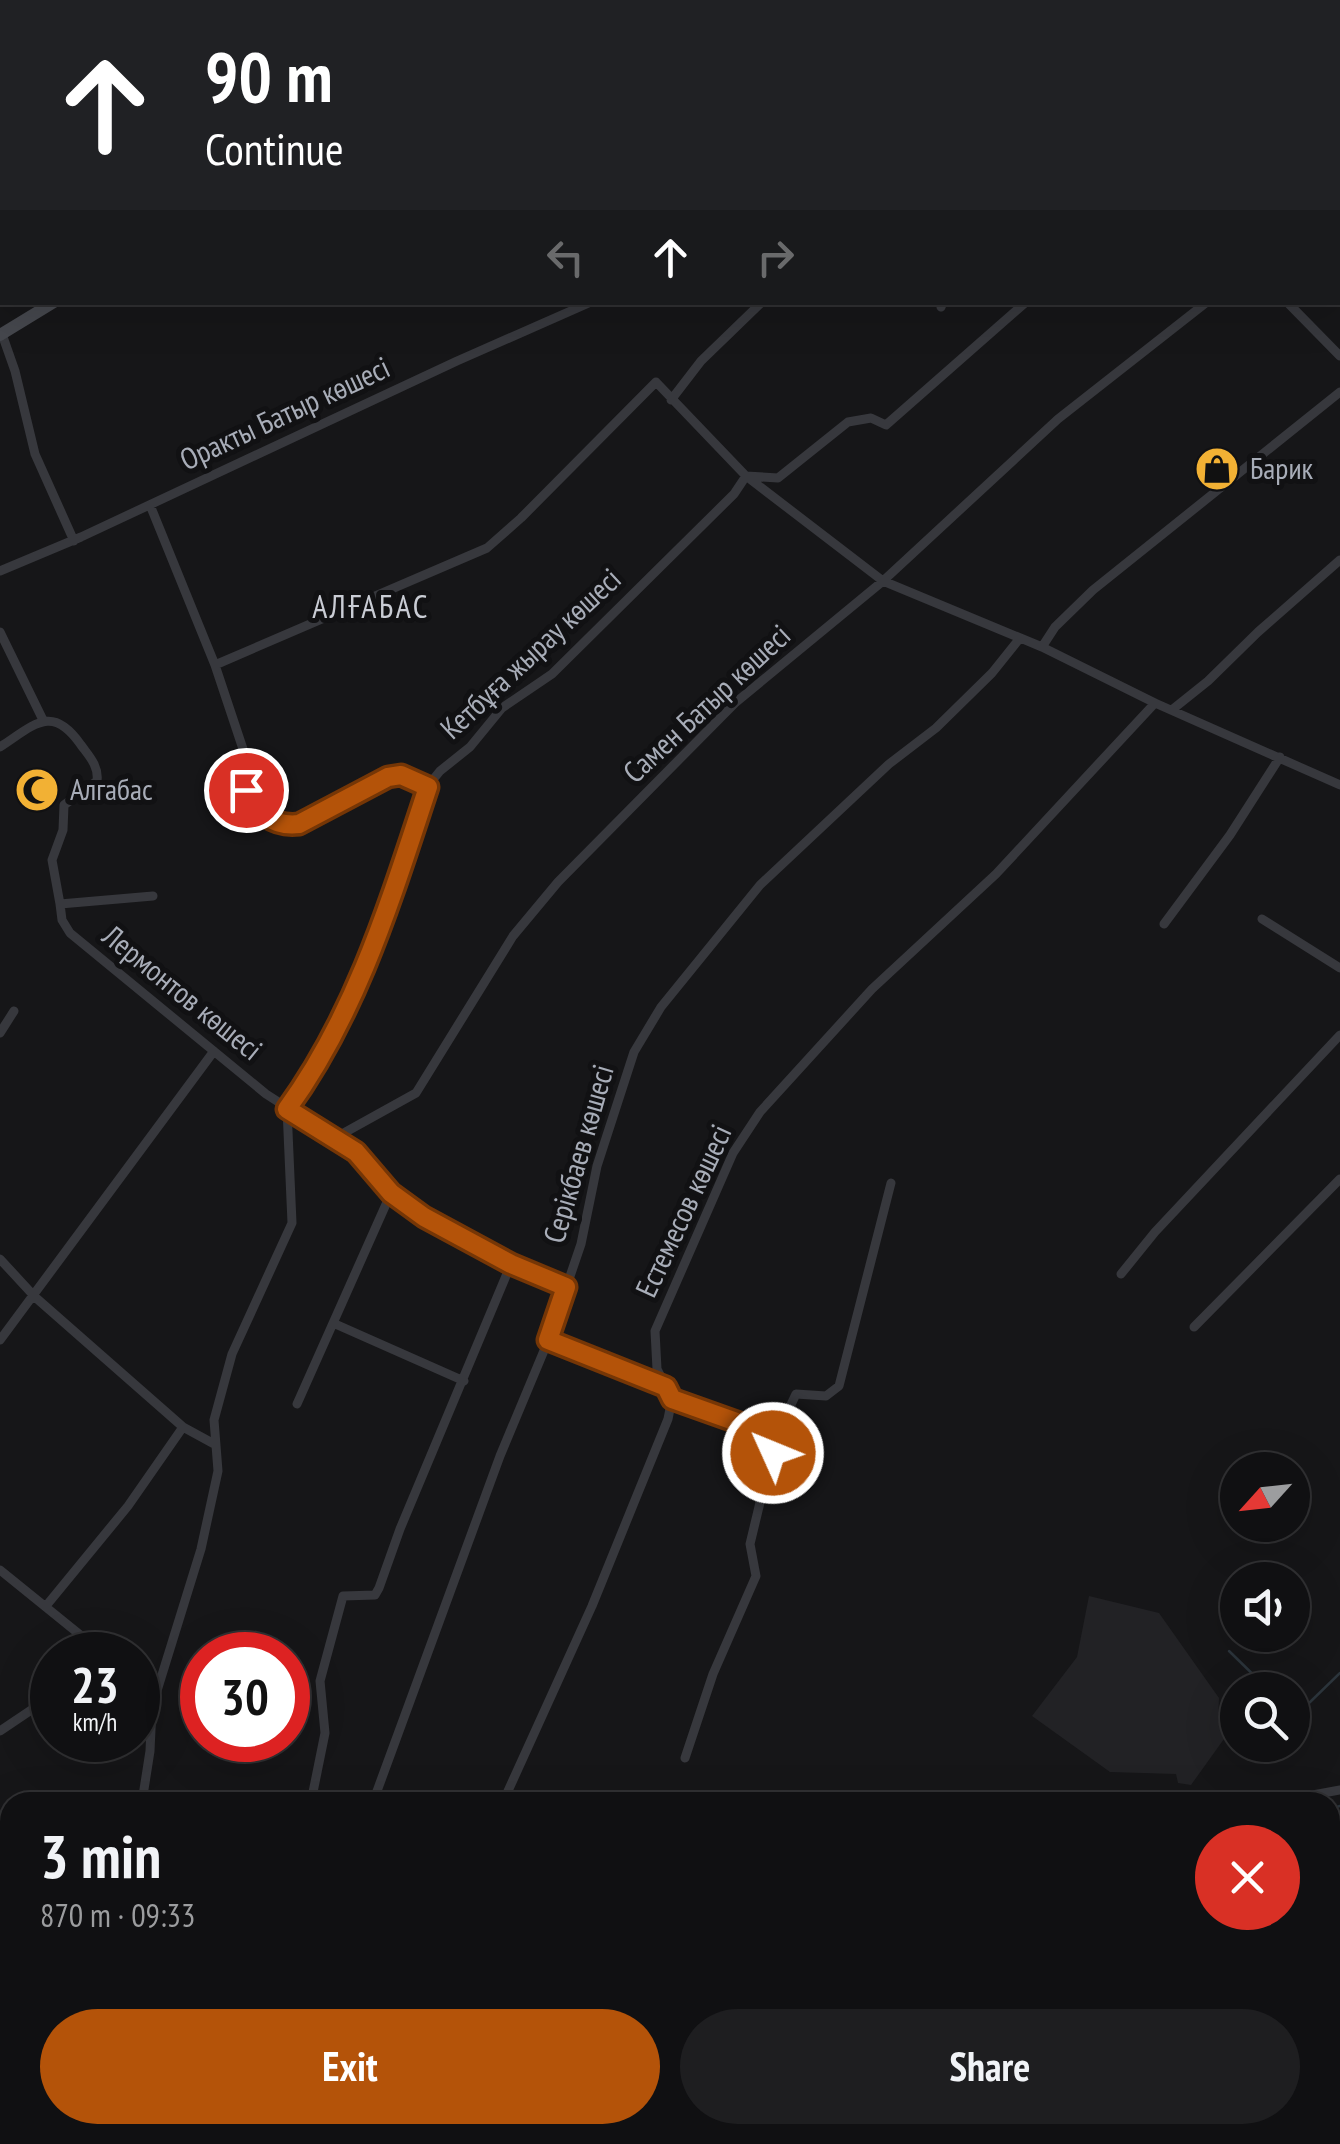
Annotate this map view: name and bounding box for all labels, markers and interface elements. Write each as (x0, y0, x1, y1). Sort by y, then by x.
text: 90 m (205, 31, 333, 121)
icon: ahead (40, 40, 170, 170)
text: Continue (205, 119, 344, 177)
icon: left (538, 230, 593, 285)
icon: ahead (643, 230, 698, 285)
icon: right (748, 230, 803, 285)
street label: Оракты Батыр көшесі (173, 347, 396, 478)
shop icon: Барик (1194, 446, 1240, 492)
place label: Барик (1250, 448, 1314, 487)
street label: Кетбұға жырау көшесі (431, 559, 629, 747)
district label: АЛҒАБАС (312, 585, 430, 627)
street label: Самен Батыр көшесі (614, 615, 798, 791)
pin (204, 748, 289, 833)
icon: arrive (219, 763, 274, 818)
mosque icon: Алгабас (14, 767, 60, 813)
place label: Алгабас (70, 769, 153, 808)
street label: Лермонтов көшесі (94, 915, 271, 1068)
street label: Серікбаев көшесі (533, 1060, 622, 1247)
street label: Естемесов көшесі (626, 1118, 740, 1303)
position arrow (721, 1401, 825, 1505)
north arrow (1220, 1452, 1310, 1542)
map controls (1220, 1452, 1310, 1762)
button: sound (1220, 1562, 1310, 1652)
speed limit sign: 30 (180, 1632, 310, 1762)
text: 23 (71, 1652, 119, 1717)
button: search (1220, 1672, 1310, 1762)
text: km/h (73, 1706, 117, 1738)
text: 3 min (40, 1817, 161, 1895)
button: close (1195, 1825, 1300, 1930)
text: 870 m · 09:33 (40, 1894, 195, 1936)
button: Exit (40, 2009, 660, 2124)
button: Share (680, 2009, 1300, 2124)

